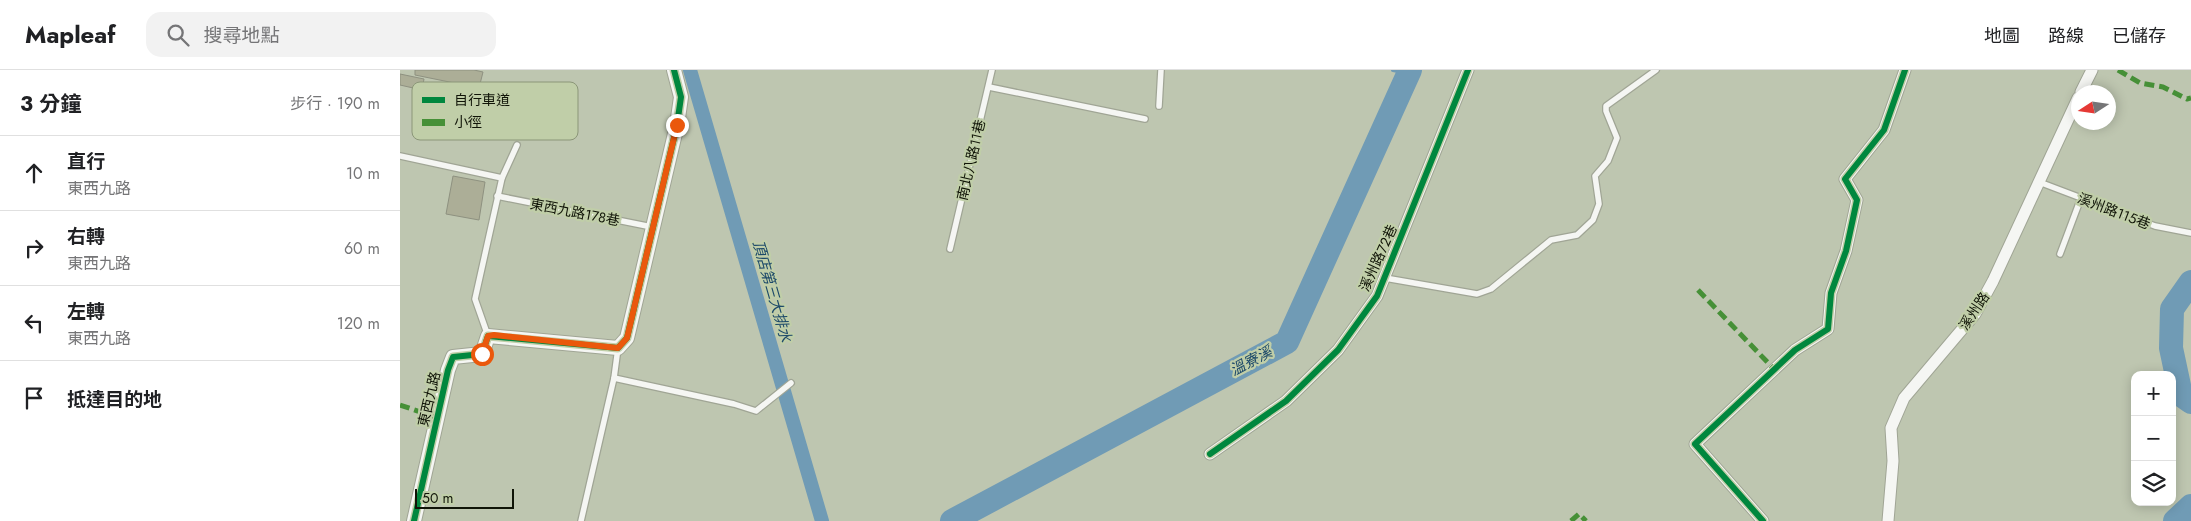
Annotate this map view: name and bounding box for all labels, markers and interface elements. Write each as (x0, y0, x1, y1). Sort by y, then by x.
search box (146, 12, 496, 57)
text: Mapleaf (25, 17, 116, 52)
icon: search (164, 21, 192, 49)
text: 搜尋地點 (204, 22, 280, 49)
text: 地圖 (1984, 23, 2020, 49)
text: 路線 (2048, 23, 2084, 49)
text: 已儲存 (2112, 23, 2166, 49)
legend (412, 82, 578, 140)
north arrow (2071, 85, 2116, 130)
text: 3 分鐘 (20, 89, 81, 119)
text: 自行車道 (454, 90, 510, 110)
text: 步行 · 190 m (290, 92, 380, 115)
text: 小徑 (454, 112, 482, 132)
route end (666, 114, 689, 137)
street label: 南北八路11巷 (952, 118, 990, 202)
text: 直行 (67, 148, 105, 175)
icon: ahead (20, 159, 48, 187)
text: 10 m (346, 162, 380, 185)
text: 東西九路 (67, 177, 131, 200)
street label: 溪州路115巷 (2075, 188, 2153, 234)
street label: 東西九路178巷 (528, 193, 622, 231)
street label: 溪州路72巷 (1354, 221, 1402, 295)
text: 右轉 (67, 223, 105, 250)
icon: right (20, 234, 48, 262)
text: 60 m (344, 237, 380, 260)
water label: 頂店第三大排水 (747, 237, 797, 345)
text: 東西九路 (67, 252, 131, 275)
street label: 溪州路 (1954, 288, 1994, 334)
text: 左轉 (67, 298, 105, 325)
icon: left (20, 309, 48, 337)
text: 120 m (337, 312, 380, 335)
text: 東西九路 (67, 327, 131, 350)
water label: 溫寮溪 (1226, 340, 1278, 381)
route start (471, 343, 494, 366)
street label: 東西九路 (413, 369, 445, 429)
map controls (2131, 371, 2176, 506)
button: + (2131, 371, 2176, 416)
icon: arrive (20, 384, 48, 412)
text: 抵達目的地 (67, 386, 162, 413)
button: − (2131, 416, 2176, 461)
button: layers (2131, 461, 2176, 506)
scale bar (415, 486, 514, 509)
text: 50 m (422, 488, 453, 508)

